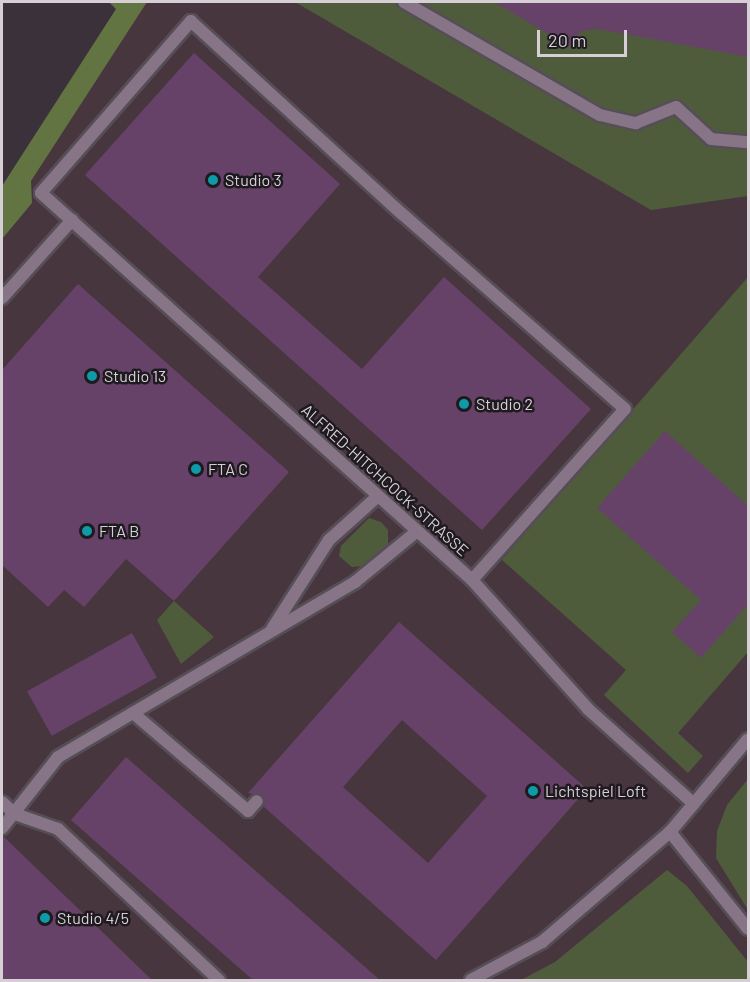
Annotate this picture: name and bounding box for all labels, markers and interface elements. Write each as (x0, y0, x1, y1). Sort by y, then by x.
scale bar (540, 18, 630, 56)
text: 20 m (548, 29, 586, 51)
place label: Studio 3 (225, 170, 282, 190)
marker: Studio 3 (206, 173, 220, 187)
place label: Studio 13 (104, 366, 166, 386)
marker: Studio 13 (85, 369, 99, 383)
place label: Studio 2 (476, 394, 533, 414)
marker: Studio 2 (457, 397, 471, 411)
street label: ALFRED-HITCHCOCK-STRASSE (298, 400, 472, 560)
place label: FTA C (208, 459, 248, 479)
marker: FTA C (189, 462, 203, 476)
place label: FTA B (99, 521, 139, 541)
marker: FTA B (80, 524, 94, 538)
place label: Lichtspiel Loft (545, 781, 646, 801)
marker: Lichtspiel Loft (526, 784, 540, 798)
place label: Studio 4/5 (57, 908, 129, 928)
marker: Studio 4/5 (38, 911, 52, 925)

